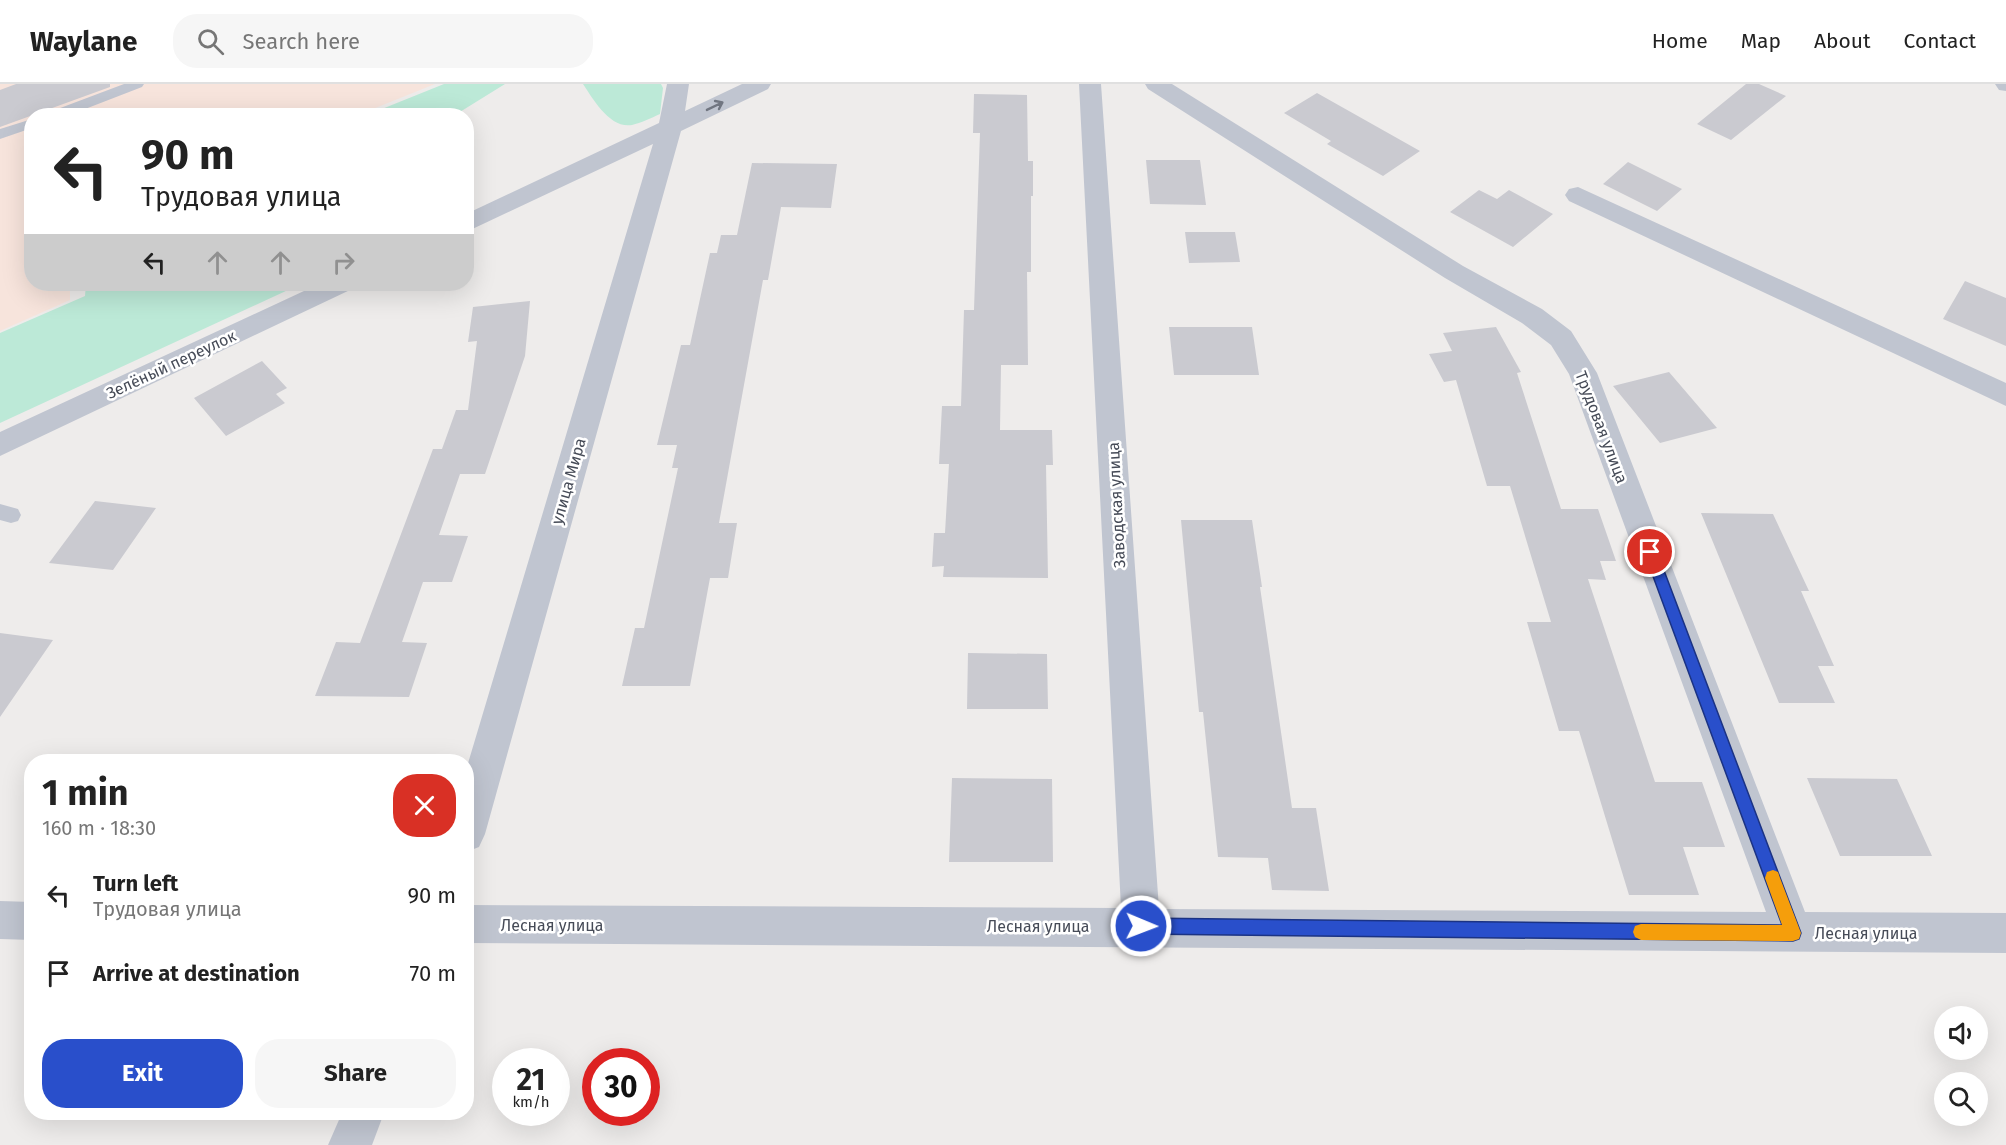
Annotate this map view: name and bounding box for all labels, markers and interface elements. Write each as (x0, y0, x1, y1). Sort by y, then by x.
search box (173, 14, 593, 68)
text: Waylane (30, 25, 137, 58)
icon: search (194, 25, 227, 58)
text: Search here (242, 28, 360, 55)
text: Home (1652, 28, 1708, 54)
text: Map (1741, 28, 1781, 54)
text: About (1814, 28, 1871, 54)
text: Contact (1904, 28, 1976, 54)
one-way arrow (705, 99, 723, 111)
text: 90 m (141, 130, 235, 180)
icon: left (42, 132, 120, 210)
text: Трудовая улица (141, 181, 342, 213)
icon: left (138, 246, 171, 279)
icon: ahead (201, 246, 234, 279)
icon: ahead (264, 246, 297, 279)
icon: right (327, 246, 360, 279)
street label: Зелёный переулок (103, 326, 240, 403)
street label: Трудовая улица (1571, 368, 1632, 486)
street label: улица Мира (547, 436, 590, 526)
street label: Заводская улица (1104, 441, 1129, 568)
pin (1624, 526, 1675, 577)
icon: arrive (1633, 535, 1666, 568)
text: 1 min (42, 771, 129, 815)
button: close (393, 774, 456, 837)
text: 160 m · 18:30 (42, 816, 156, 840)
text: Turn left (93, 870, 178, 897)
icon: left (42, 879, 75, 912)
text: 90 m (407, 882, 456, 909)
position arrow (1109, 894, 1173, 958)
text: Трудовая улица (93, 897, 242, 921)
street label: Лесная улица (501, 916, 603, 935)
street label: Лесная улица (987, 917, 1089, 936)
street label: Лесная улица (1815, 924, 1917, 943)
icon: arrive (42, 957, 75, 990)
text: Arrive at destination (93, 960, 300, 987)
text: 70 m (410, 960, 456, 987)
map controls (1934, 1006, 1988, 1126)
button: sound (1934, 1006, 1988, 1060)
button: Exit (42, 1039, 243, 1108)
button: Share (255, 1039, 456, 1108)
speed limit sign: 30 (582, 1048, 660, 1126)
text: 21 (517, 1062, 545, 1098)
button: search (1934, 1072, 1988, 1126)
text: km/h (512, 1093, 550, 1111)

